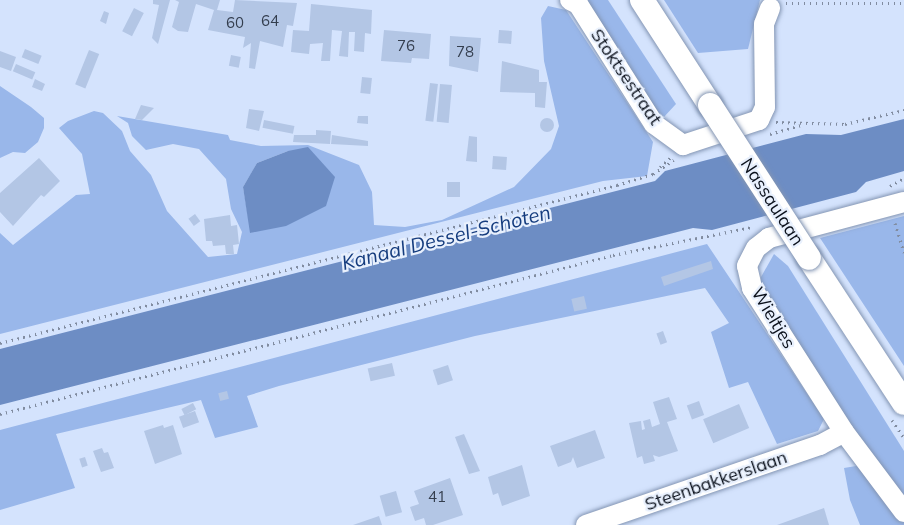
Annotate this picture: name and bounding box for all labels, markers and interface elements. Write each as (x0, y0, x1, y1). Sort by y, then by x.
house number: 64 (261, 12, 279, 30)
house number: 60 (226, 14, 244, 32)
street label: Stoktsestraat (586, 25, 666, 129)
house number: 76 (397, 37, 415, 55)
house number: 78 (456, 43, 474, 61)
street label: Nassaulaan (736, 154, 808, 250)
water label: Kanaal Dessel-Schoten (339, 199, 553, 275)
street label: Wieltjes (746, 283, 800, 353)
street label: Steenbakkerslaan (642, 447, 790, 515)
house number: 41 (428, 488, 446, 506)

